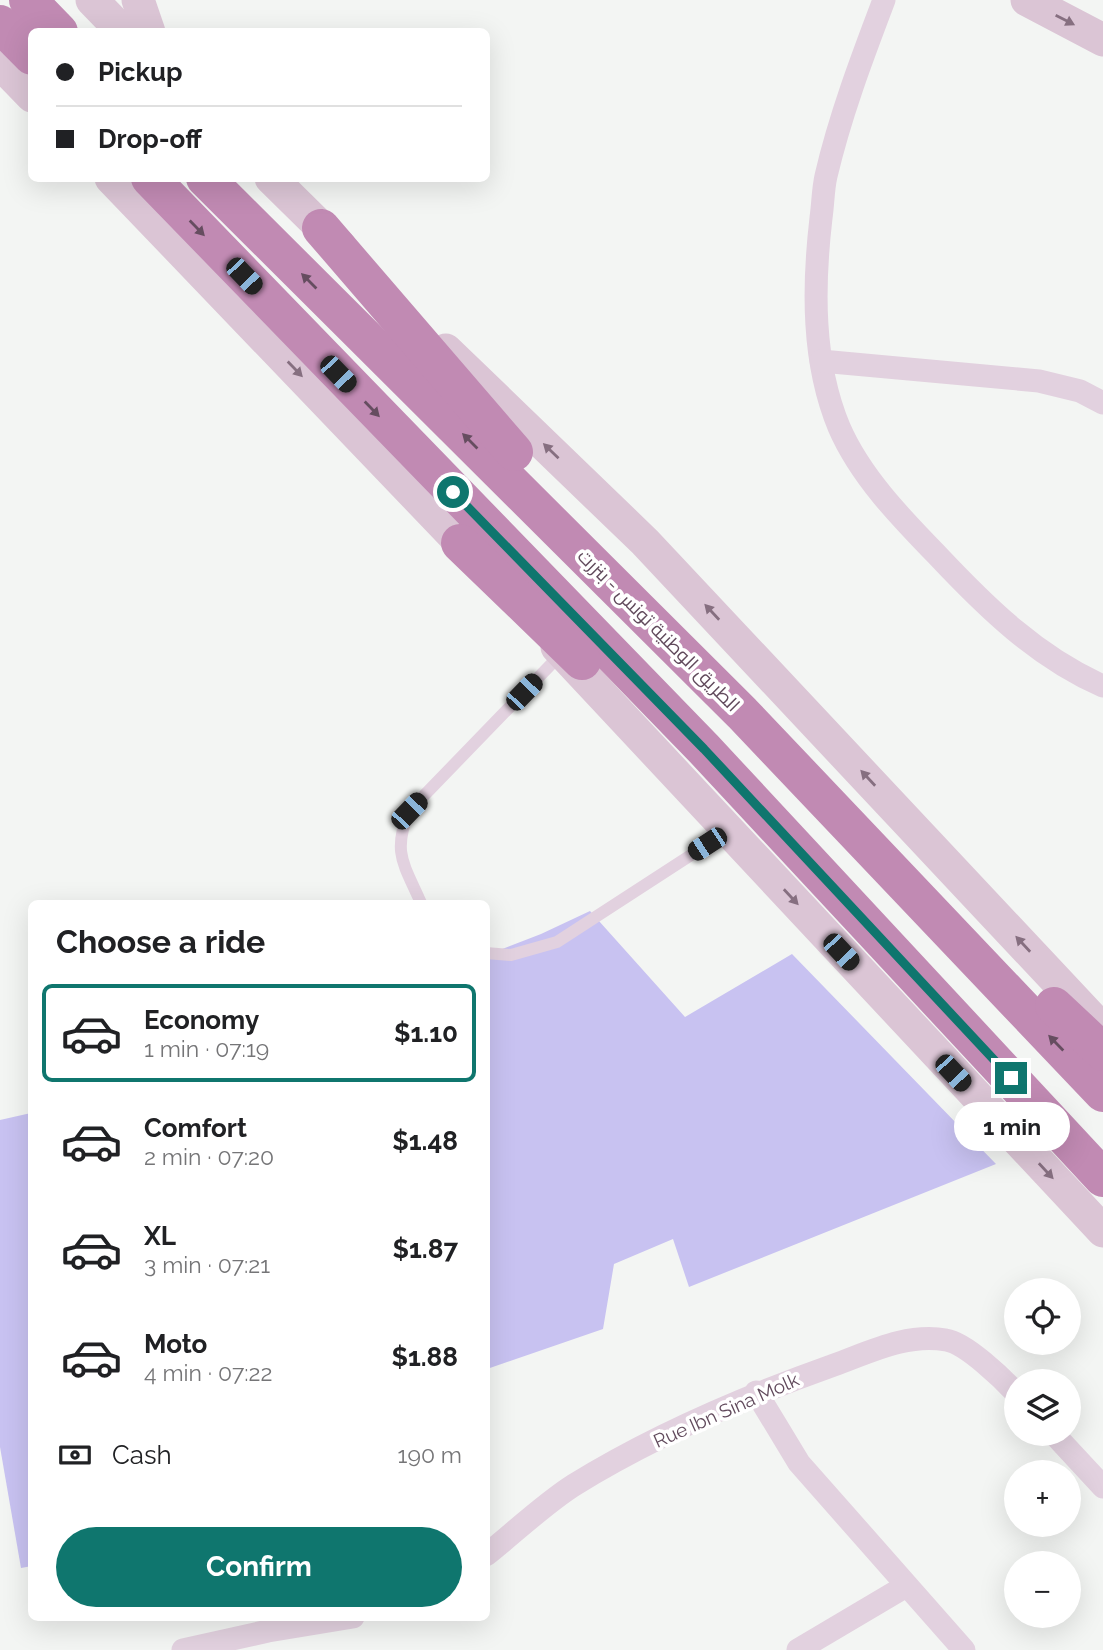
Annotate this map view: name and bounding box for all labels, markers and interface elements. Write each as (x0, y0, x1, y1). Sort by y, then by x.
one-way arrow (1055, 15, 1075, 26)
text: Pickup (98, 57, 183, 87)
text: Drop-off (98, 124, 202, 154)
one-way arrow (188, 219, 205, 236)
car (222, 254, 267, 298)
one-way arrow (301, 273, 318, 289)
car (316, 352, 361, 396)
one-way arrow (286, 360, 303, 377)
one-way arrow (363, 400, 379, 417)
one-way arrow (463, 433, 479, 450)
one-way arrow (543, 443, 560, 460)
route start (437, 476, 469, 508)
street label: الطريق الوطنية تونس - بنزرت (572, 544, 745, 717)
one-way arrow (704, 603, 720, 621)
car (502, 670, 547, 714)
one-way arrow (861, 770, 877, 787)
car (387, 789, 432, 833)
car (684, 824, 731, 864)
one-way arrow (783, 888, 799, 906)
text: Choose a ride (56, 923, 265, 960)
car (819, 929, 864, 975)
one-way arrow (1016, 936, 1032, 953)
icon: car (60, 1002, 123, 1065)
text: Economy (144, 1005, 259, 1035)
text: $1.10 (394, 1018, 458, 1048)
one-way arrow (1048, 1034, 1064, 1052)
text: 1 min · 07:19 (144, 1035, 269, 1062)
car (931, 1050, 976, 1096)
route end (995, 1062, 1027, 1094)
callout: 1 min (953, 1102, 1069, 1152)
icon: car (60, 1110, 123, 1173)
text: Comfort (144, 1113, 247, 1143)
text: 1 min (983, 1113, 1041, 1140)
text: $1.48 (392, 1126, 458, 1156)
text: 2 min · 07:20 (144, 1143, 274, 1170)
one-way arrow (1038, 1162, 1054, 1179)
icon: car (60, 1218, 123, 1281)
text: XL (144, 1221, 176, 1251)
text: $1.87 (393, 1234, 458, 1264)
text: 3 min · 07:21 (144, 1251, 270, 1278)
map controls (1004, 1278, 1081, 1628)
button: locate (1004, 1278, 1081, 1355)
icon: car (60, 1326, 123, 1389)
text: Moto (144, 1329, 207, 1359)
text: $1.88 (391, 1342, 458, 1372)
text: 4 min · 07:22 (144, 1359, 273, 1386)
street label: Rue Ibn Sina Molk (650, 1368, 802, 1452)
button: layers (1004, 1369, 1081, 1446)
icon: cash (56, 1436, 94, 1474)
text: Cash (112, 1440, 172, 1470)
text: 190 m (398, 1441, 462, 1468)
button: + (1004, 1460, 1081, 1537)
button: Confirm (56, 1527, 462, 1607)
button: − (1004, 1551, 1081, 1628)

